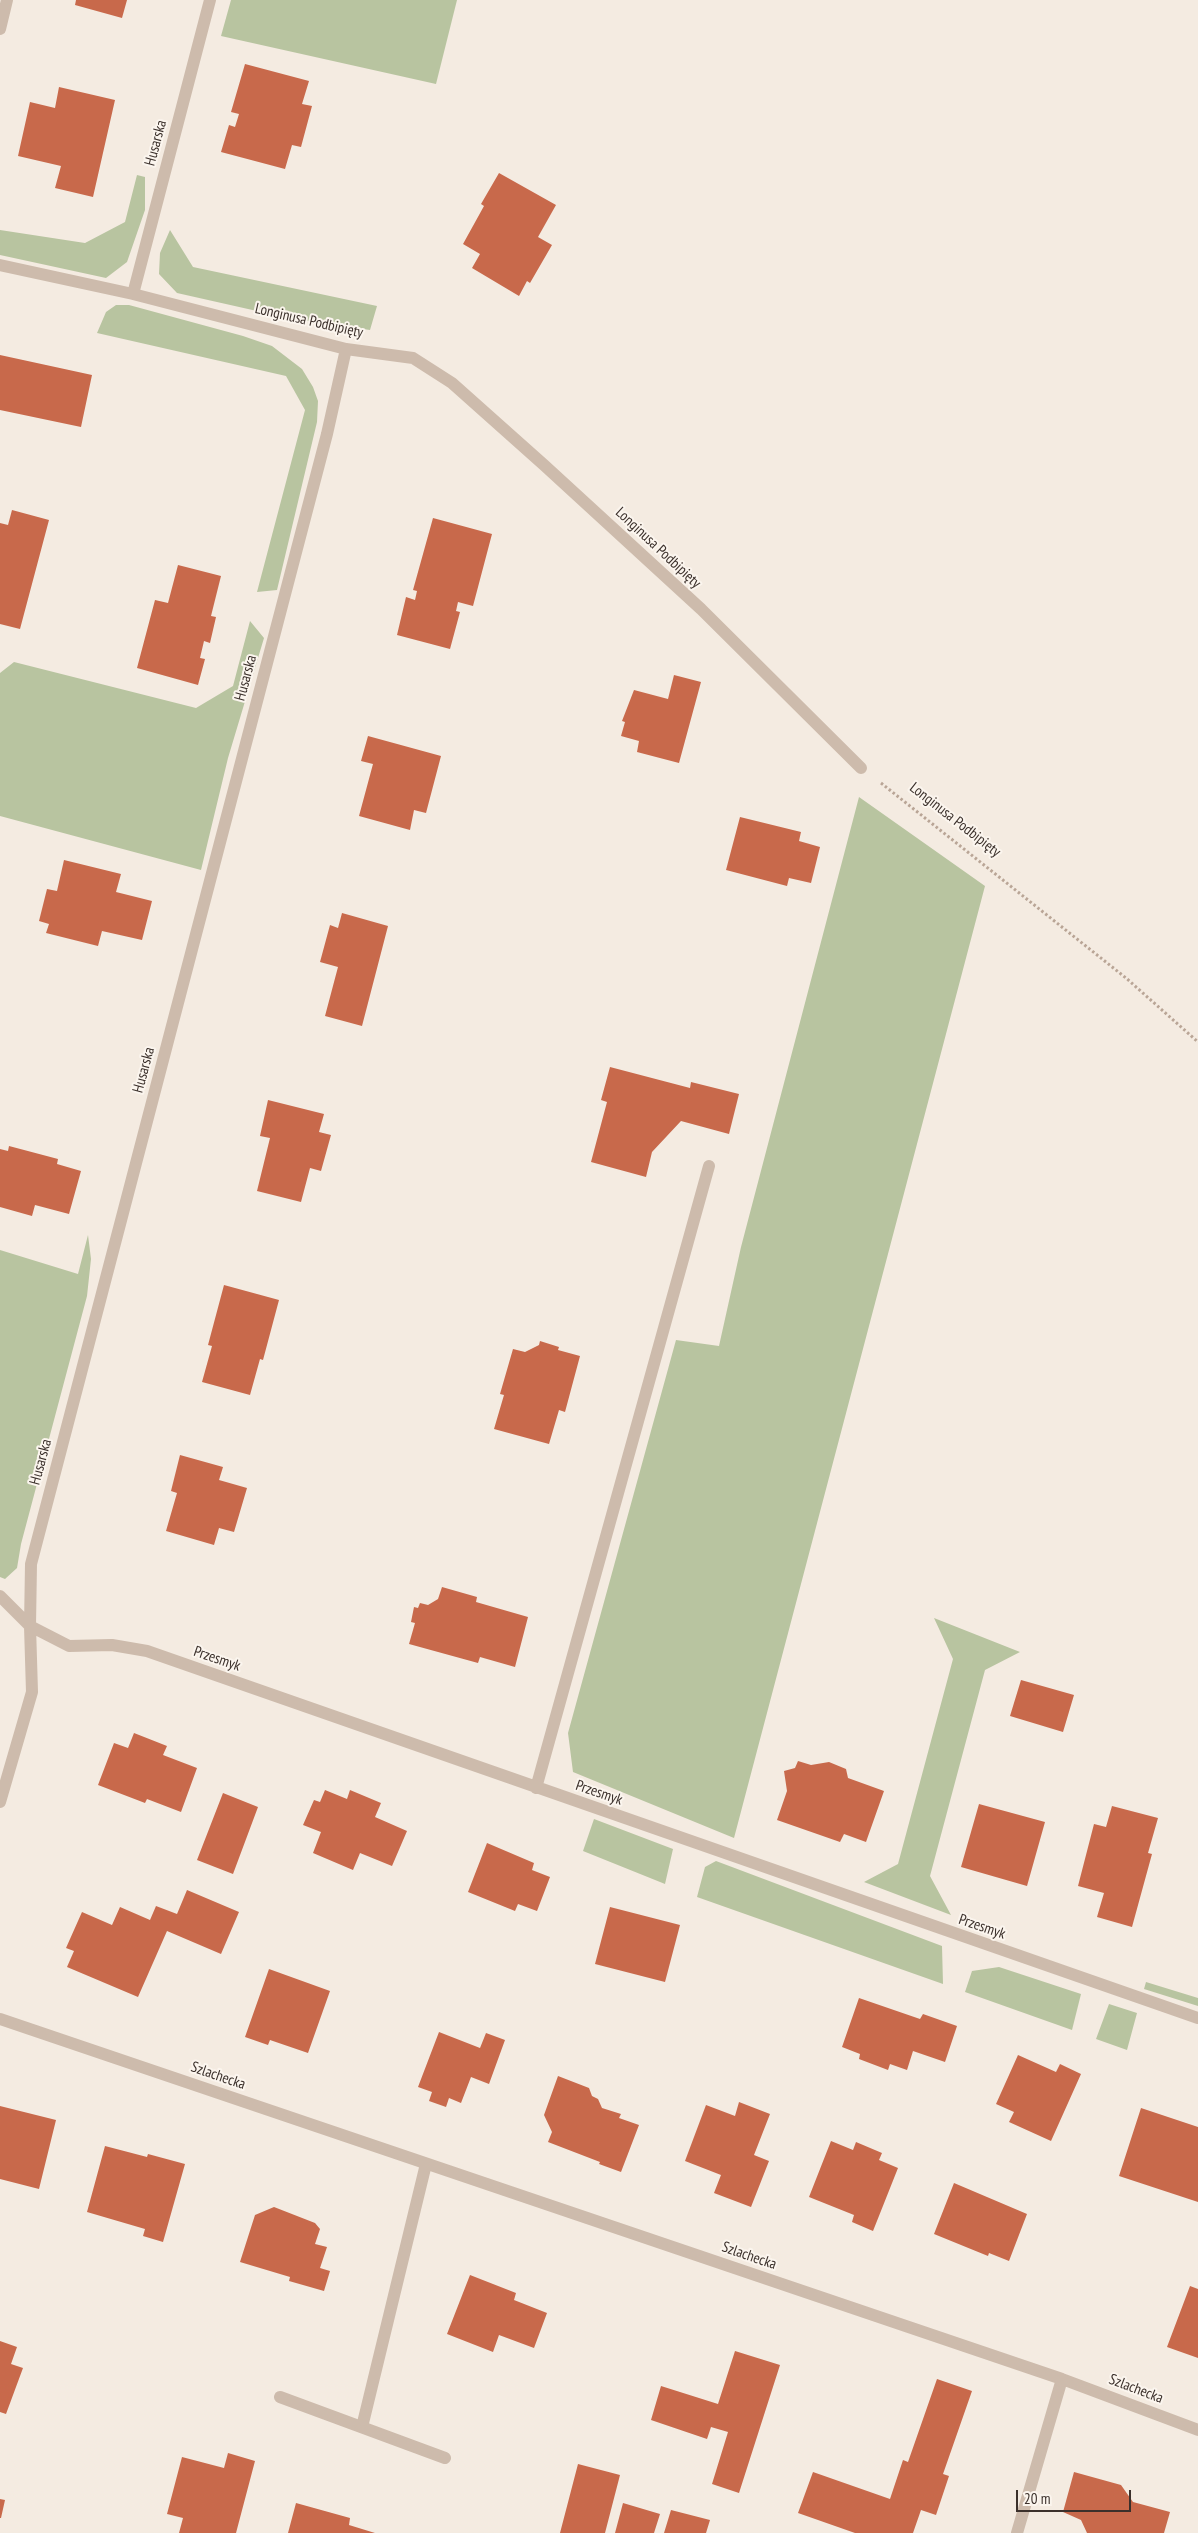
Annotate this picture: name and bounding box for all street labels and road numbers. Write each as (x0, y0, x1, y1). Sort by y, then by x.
street label: Husarska (141, 118, 171, 168)
street label: Longinusa Podbipięty (253, 300, 365, 342)
street label: Longinusa Podbipięty (612, 504, 704, 592)
street label: Husarska (231, 653, 261, 703)
street label: Longinusa Podbipięty (906, 779, 1004, 861)
street label: Husarska (129, 1045, 159, 1095)
street label: Husarska (26, 1437, 56, 1487)
street label: Przesmyk (191, 1643, 243, 1675)
street label: Przesmyk (573, 1777, 625, 1809)
street label: Przesmyk (956, 1911, 1008, 1943)
street label: Szlachecka (188, 2058, 248, 2094)
street label: Szlachecka (719, 2238, 779, 2274)
street label: Szlachecka (1106, 2370, 1166, 2408)

